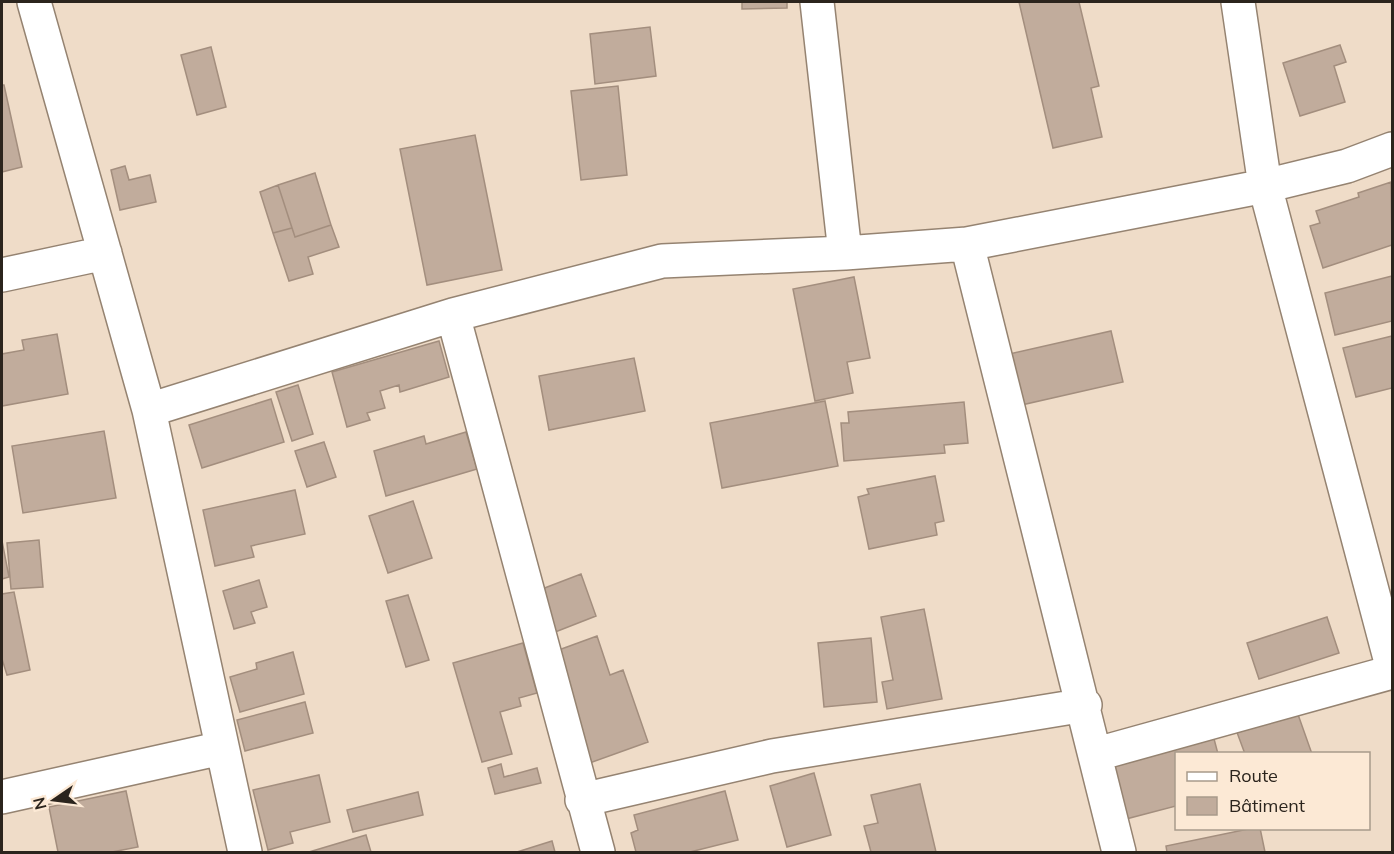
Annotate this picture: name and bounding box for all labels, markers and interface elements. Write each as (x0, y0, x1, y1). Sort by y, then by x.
legend (1175, 752, 1370, 830)
text: Route (1229, 764, 1278, 787)
north arrow (24, 770, 84, 830)
text: Bâtiment (1229, 794, 1305, 817)
text: N (28, 795, 51, 812)

